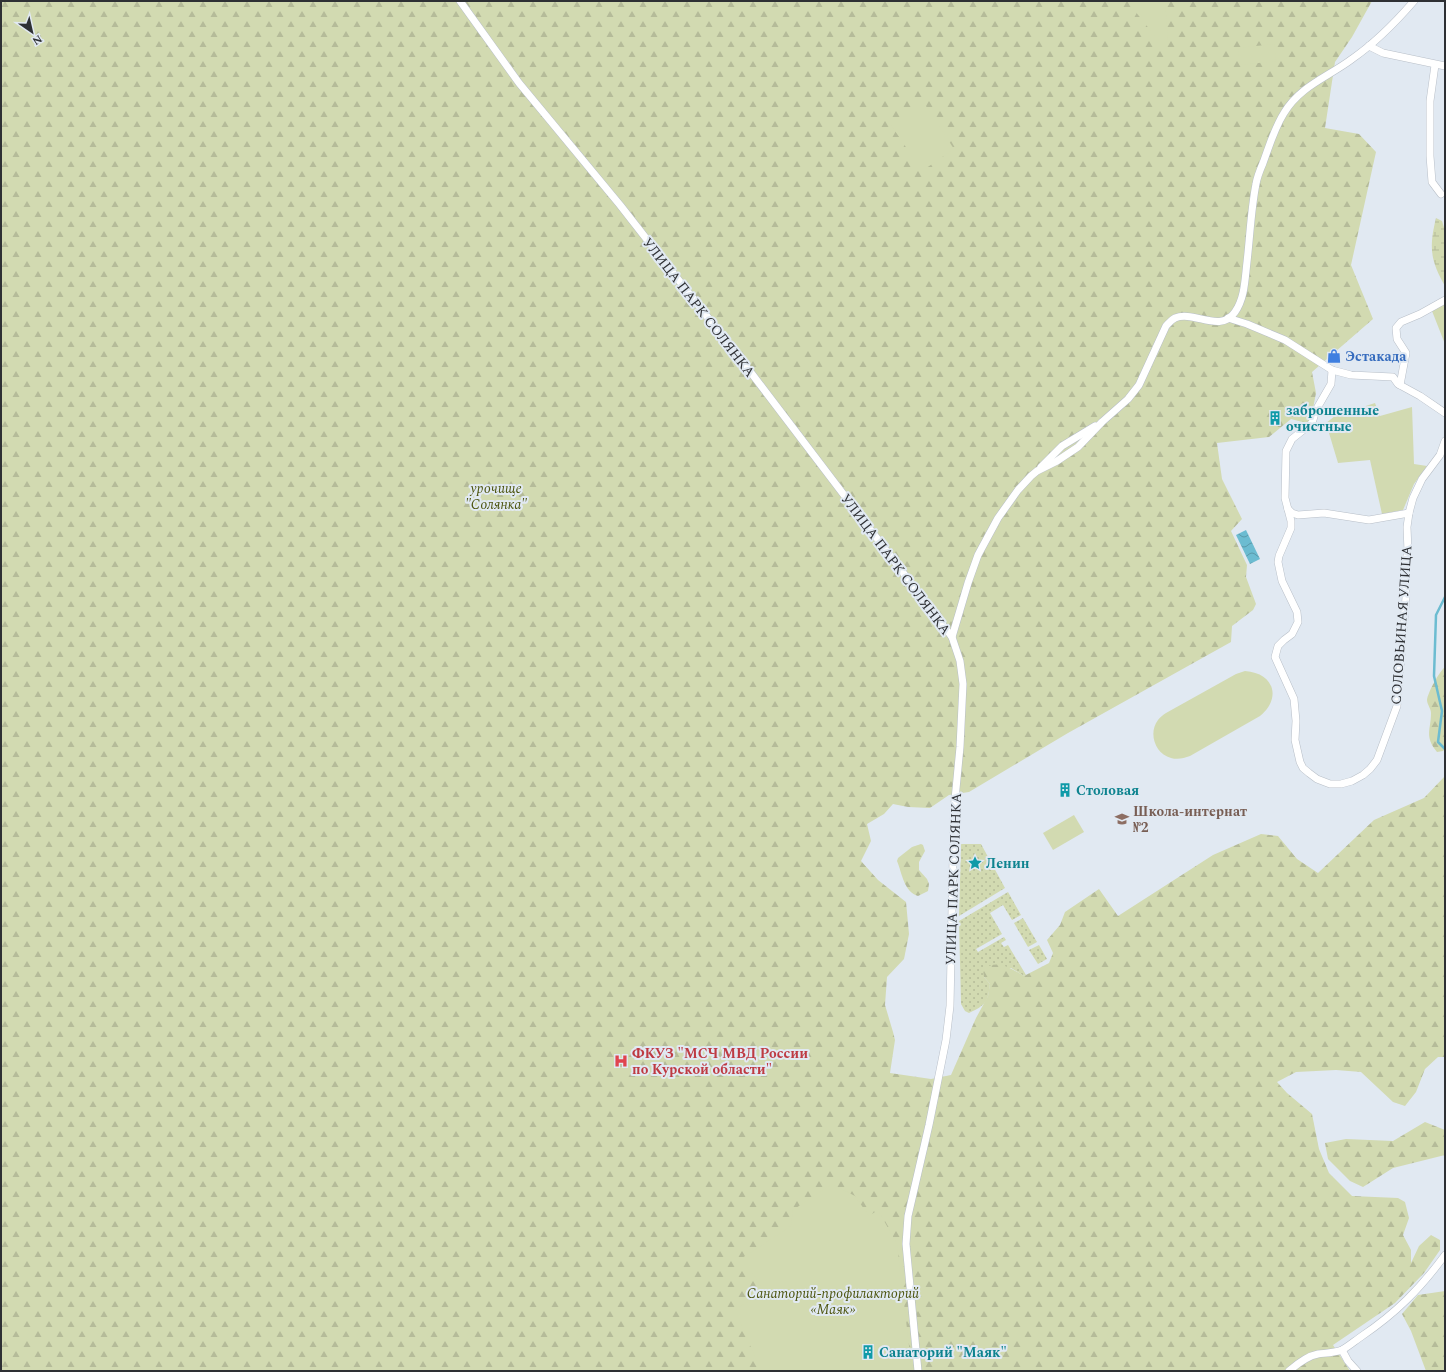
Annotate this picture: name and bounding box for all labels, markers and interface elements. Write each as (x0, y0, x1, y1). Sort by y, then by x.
north arrow (12, 12, 52, 52)
text: N (29, 30, 46, 49)
street label: УЛИЦА ПАРК СОЛЯНКА (637, 233, 760, 382)
place label: Эстакада (1345, 346, 1407, 367)
shop icon: Эстакада (1326, 348, 1342, 364)
place label: заброшенные очистные (1286, 400, 1379, 437)
building icon: заброшенные очистные (1267, 410, 1283, 426)
park label: урочище "Солянка" (465, 478, 528, 515)
street label: УЛИЦА ПАРК СОЛЯНКА (835, 489, 956, 640)
street label: СОЛОВЬИНАЯ УЛИЦА (1385, 544, 1418, 705)
place label: Столовая (1076, 780, 1139, 801)
building icon: Столовая (1057, 782, 1073, 798)
street label: УЛИЦА ПАРК СОЛЯНКА (940, 792, 967, 965)
place label: Школа-интернат №2 (1133, 801, 1247, 838)
school or university icon: Школа-интернат №2 (1114, 811, 1130, 827)
place label: Ленин (986, 853, 1030, 874)
place icon: Ленин (967, 855, 983, 871)
place label: ФКУЗ "МСЧ МВД России по Курской области" (632, 1043, 808, 1080)
hospital icon: ФКУЗ "МСЧ МВД России по Курской области" (613, 1053, 629, 1069)
park label: Санаторий-профилакторий «Маяк» (747, 1283, 920, 1320)
place label: Санаторий "Маяк" (879, 1342, 1007, 1363)
building icon: Санаторий "Маяк" (860, 1344, 876, 1360)

